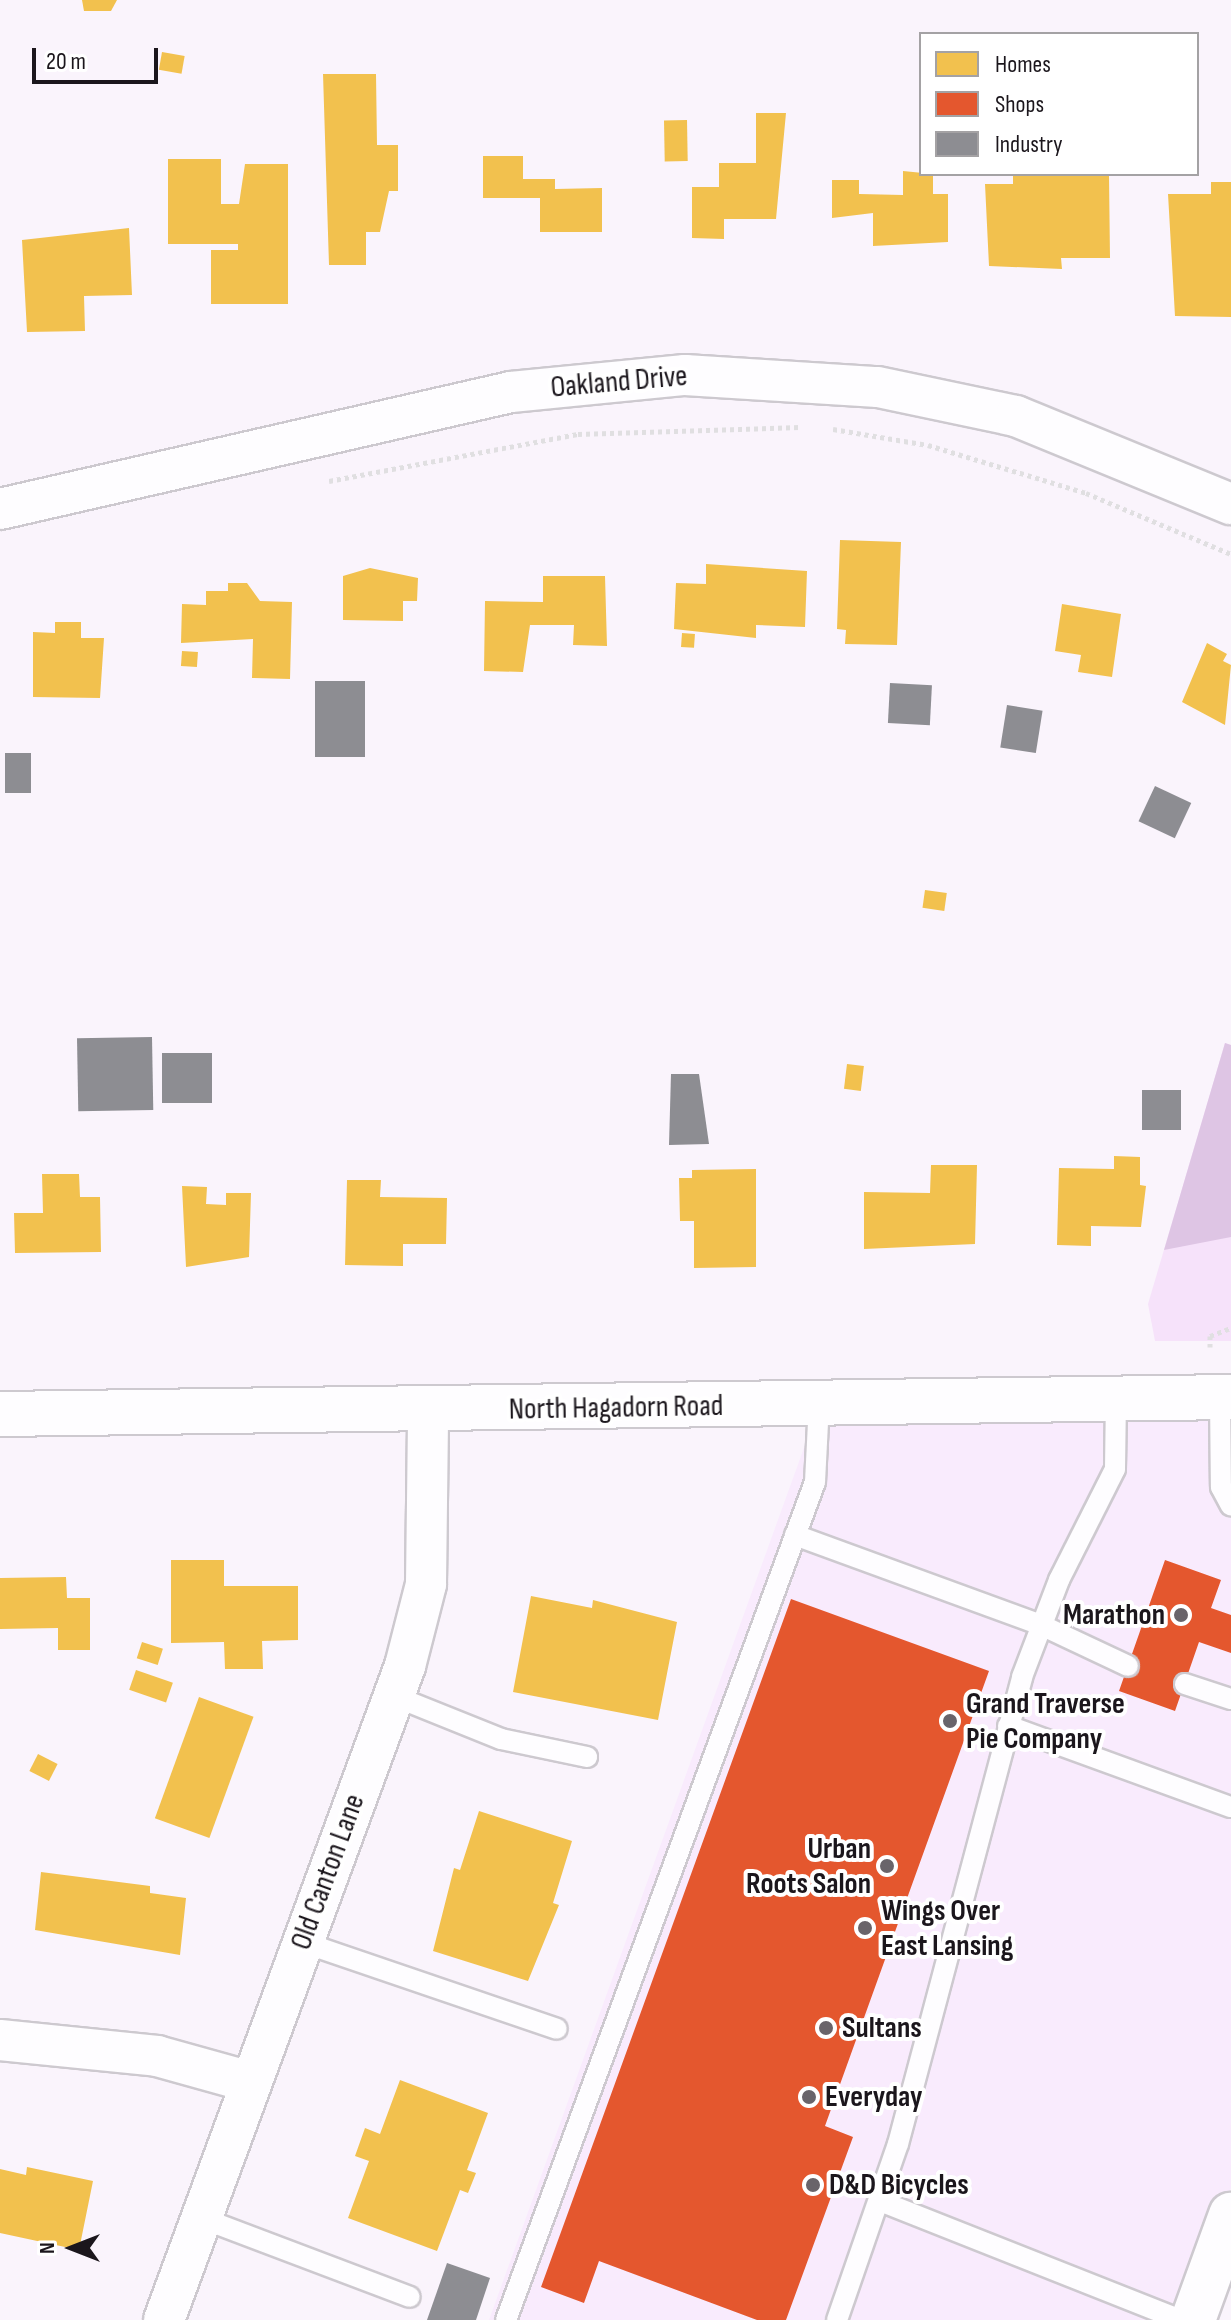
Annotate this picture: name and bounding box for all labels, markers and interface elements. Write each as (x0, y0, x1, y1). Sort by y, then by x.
scale bar (36, 32, 162, 82)
legend (919, 32, 1199, 176)
text: 20 m (46, 47, 86, 76)
text: Homes (995, 50, 1051, 79)
text: Shops (995, 90, 1044, 119)
text: Industry (995, 130, 1062, 159)
street label: Oakland Drive (549, 358, 689, 406)
street label: North Hagadorn Road (508, 1388, 724, 1428)
place label: Marathon (1063, 1597, 1165, 1633)
marker: Marathon (1172, 1606, 1190, 1624)
place label: Grand Traverse Pie Company (966, 1686, 1125, 1756)
marker: Grand Traverse Pie Company (941, 1712, 959, 1730)
street label: Old Canton Lane (283, 1789, 373, 1955)
place label: Urban Roots Salon (746, 1831, 871, 1902)
marker: Urban Roots Salon (878, 1857, 896, 1875)
place label: Wings Over East Lansing (881, 1893, 1013, 1964)
marker: Wings Over East Lansing (856, 1919, 874, 1937)
place label: Sultans (842, 2010, 922, 2046)
marker: Sultans (817, 2019, 835, 2037)
place label: Everyday (825, 2079, 923, 2115)
marker: Everyday (800, 2088, 818, 2106)
place label: D&D Bicycles (829, 2167, 969, 2203)
marker: D&D Bicycles (804, 2176, 822, 2194)
north arrow (32, 2208, 112, 2288)
text: N (34, 2242, 61, 2254)

